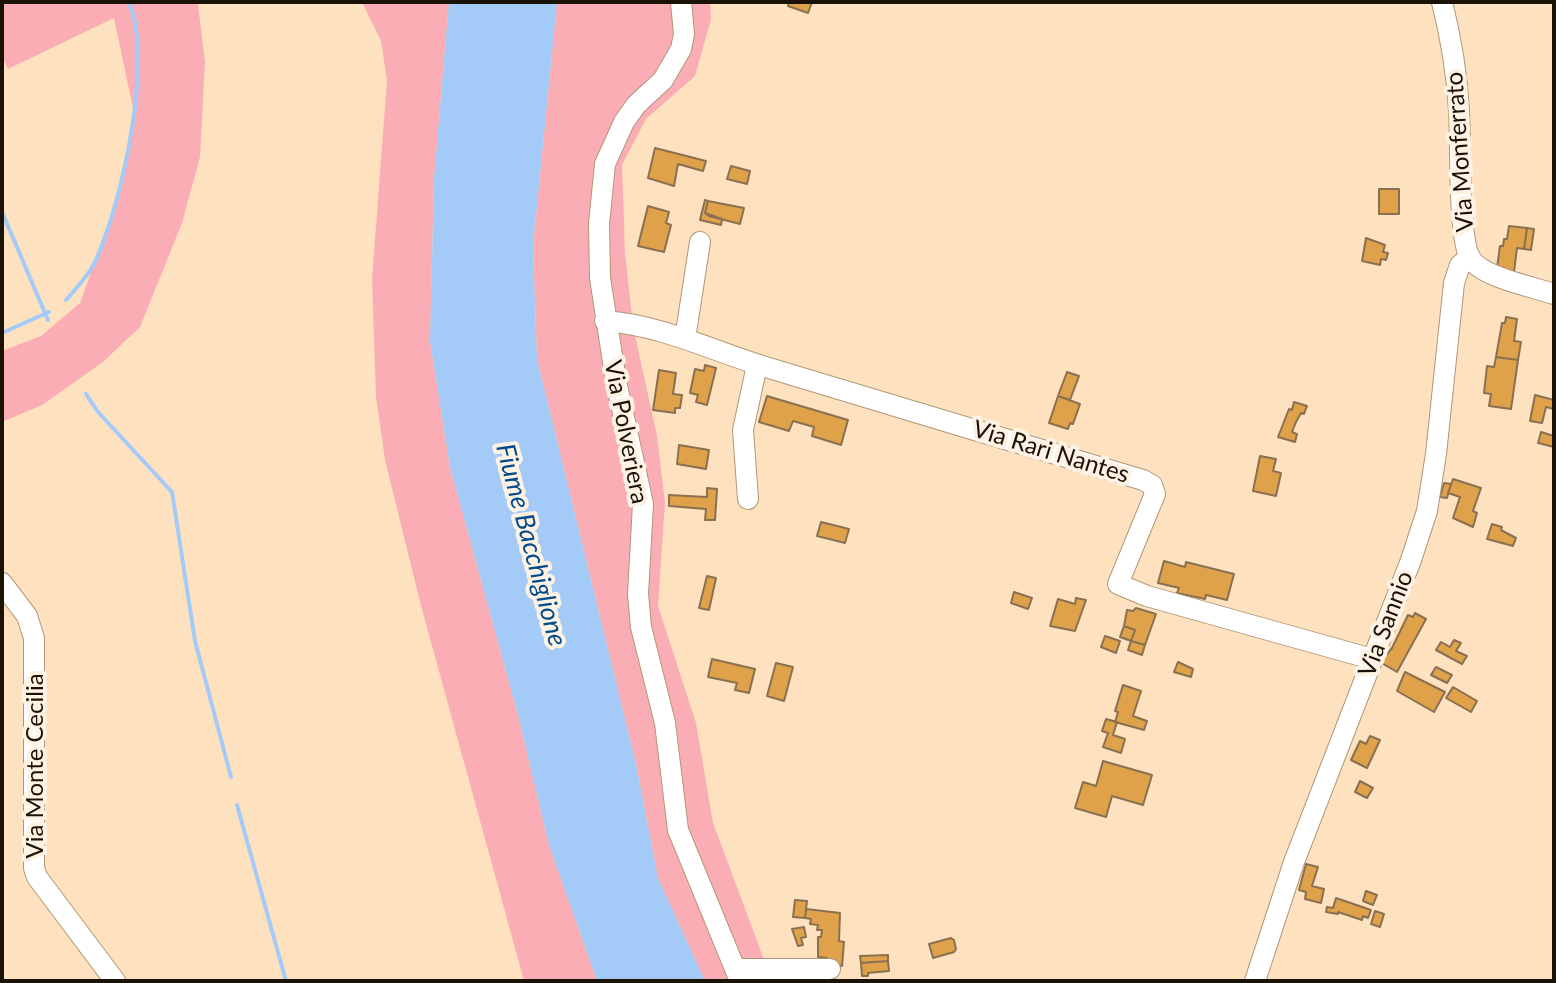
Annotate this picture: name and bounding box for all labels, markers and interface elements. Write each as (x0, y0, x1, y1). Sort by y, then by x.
street label: Via Monferrato (1440, 71, 1480, 233)
street label: Via Polveriera (598, 358, 654, 506)
street label: Via Rari Nantes (969, 415, 1133, 489)
water label: Fiume Bacchiglione (489, 440, 573, 650)
street label: Via Sannio (1353, 567, 1419, 681)
street label: Via Monte Cecilia (21, 673, 49, 859)

